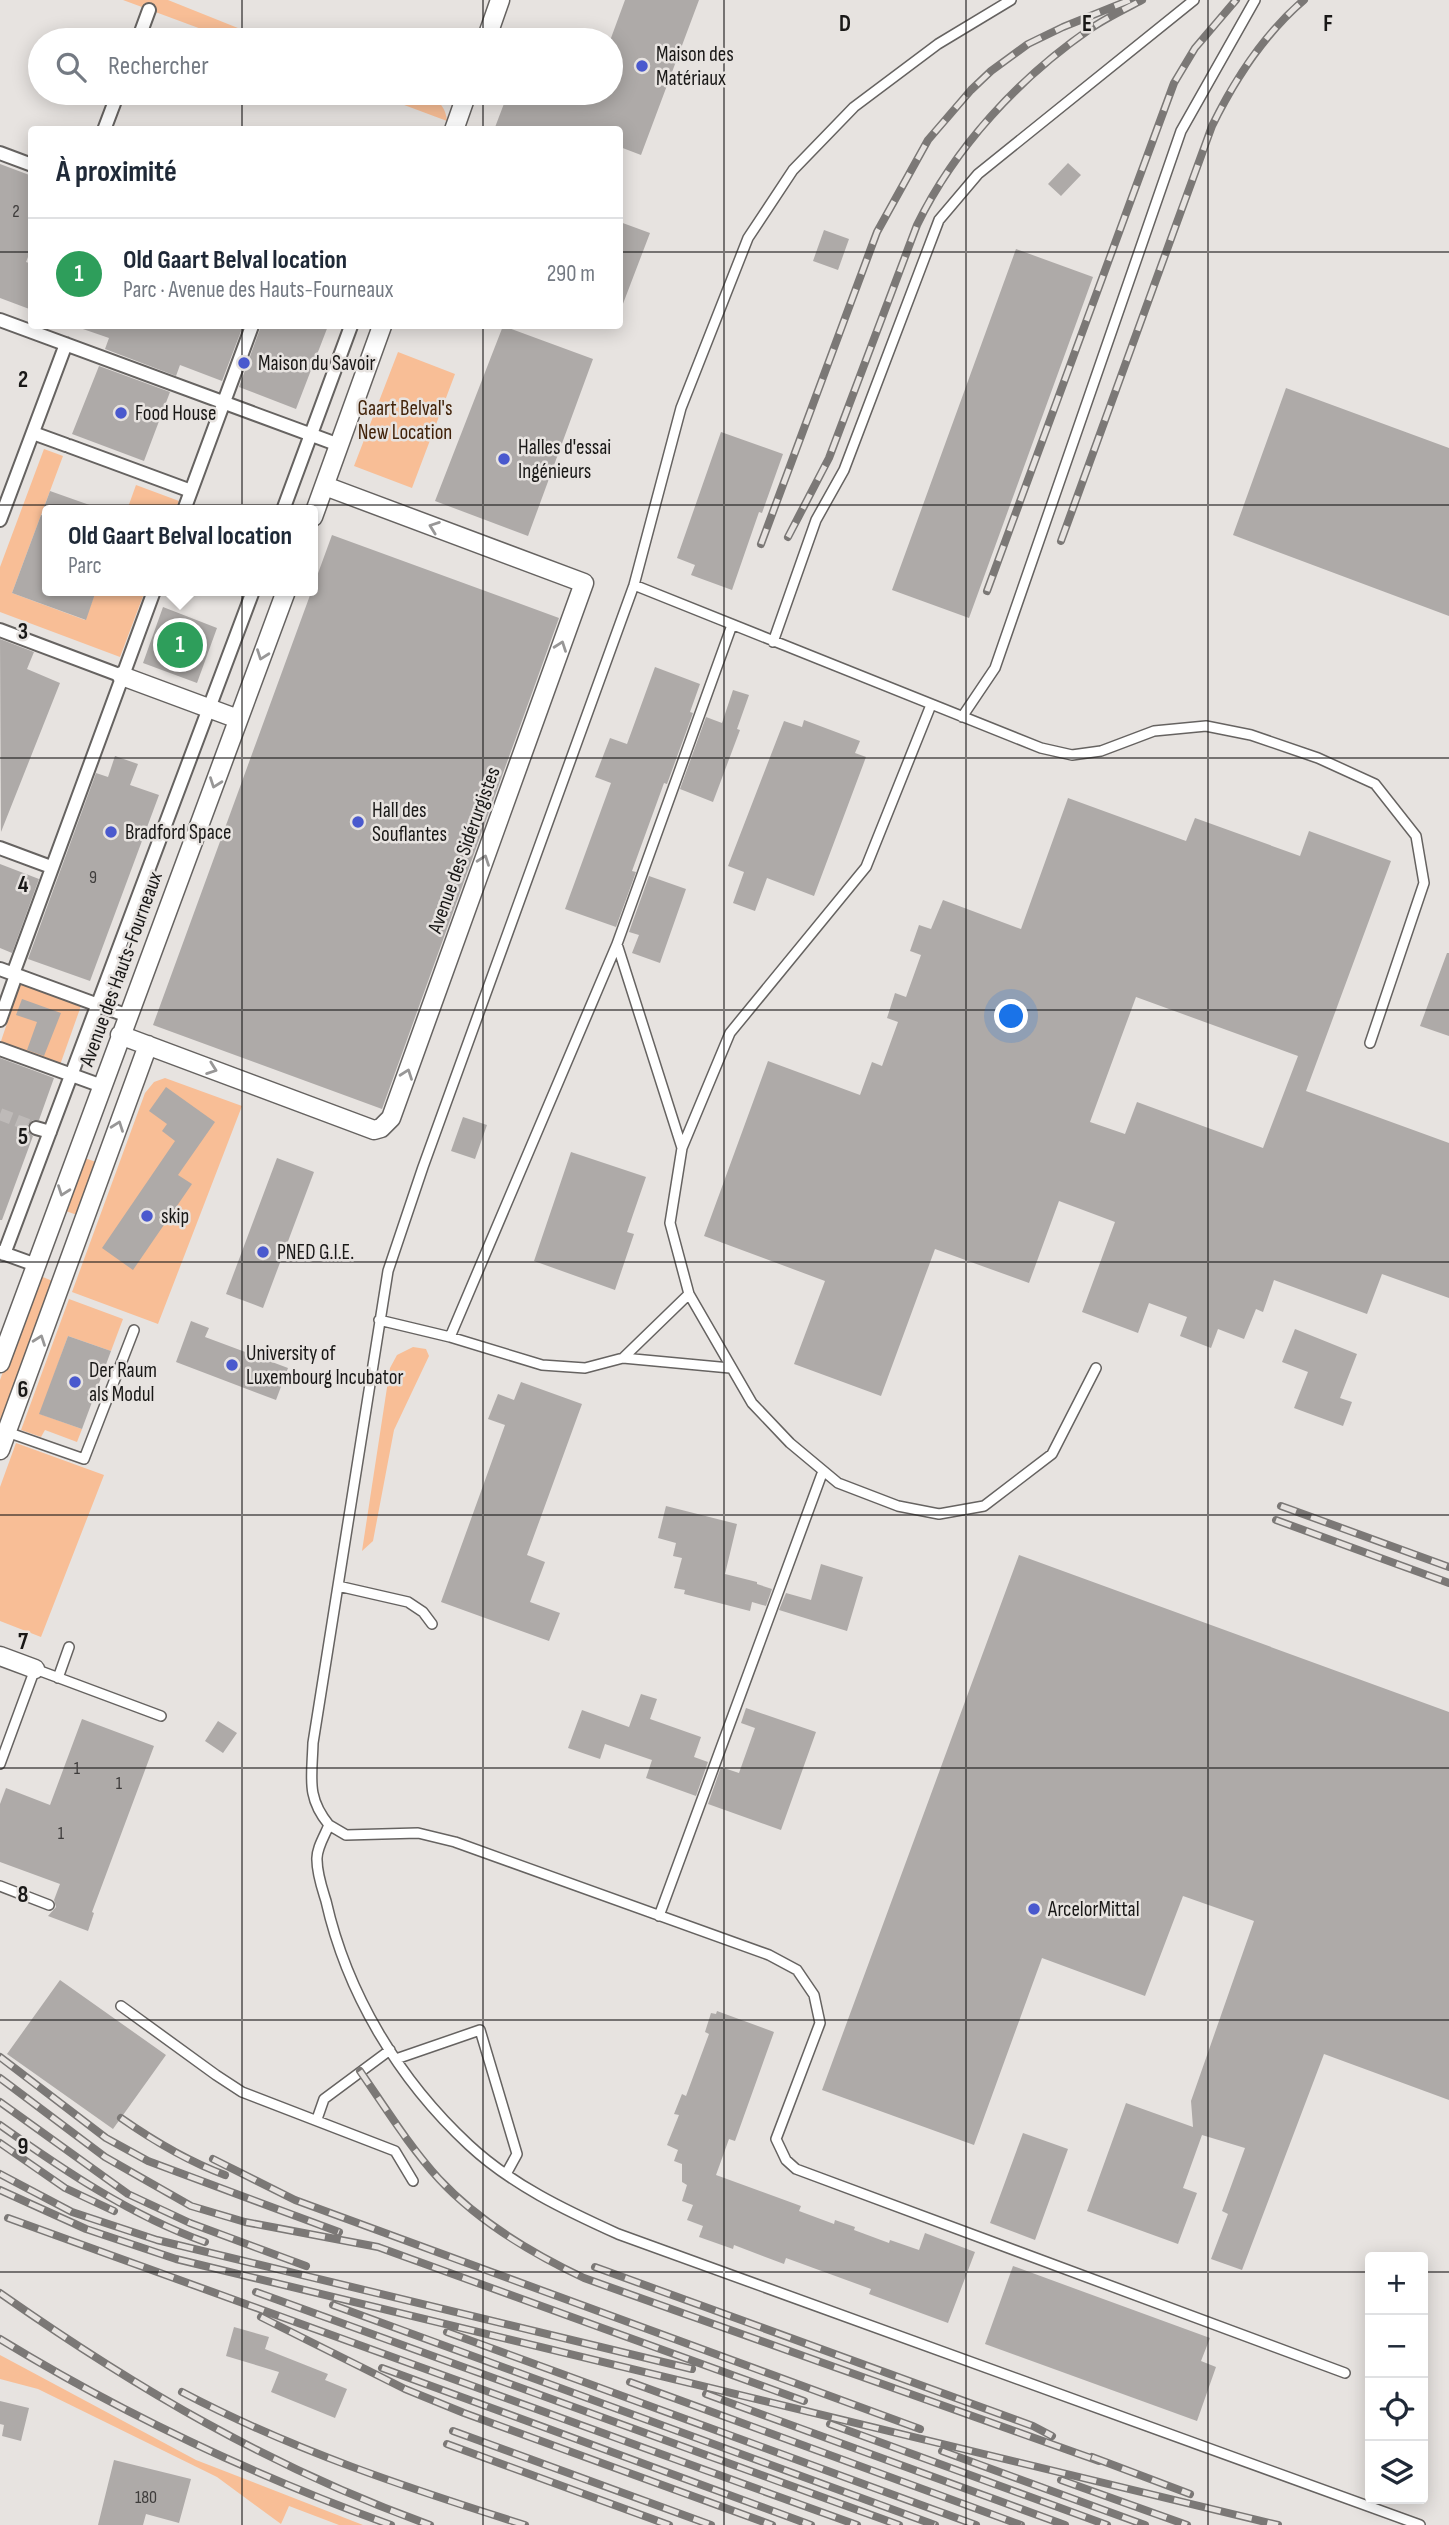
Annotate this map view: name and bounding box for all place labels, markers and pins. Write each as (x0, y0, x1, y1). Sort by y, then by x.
place label: Maison des Matériaux (656, 42, 734, 91)
marker: Maison des Matériaux (634, 58, 650, 74)
place label: Maison du Savoir (258, 351, 375, 376)
marker: Maison du Savoir (236, 355, 252, 371)
place label: Food House (135, 401, 216, 426)
marker: Food House (113, 405, 129, 421)
place label: Halles d'essai Ingénieurs (518, 435, 611, 484)
marker: Halles d'essai Ingénieurs (496, 451, 512, 467)
pin: 1 (157, 619, 203, 671)
place label: Hall des Souflantes (372, 798, 447, 847)
marker: Hall des Souflantes (350, 814, 366, 830)
place label: Bradford Space (125, 820, 232, 845)
marker: Bradford Space (103, 824, 119, 840)
place label: skip (161, 1204, 189, 1229)
marker: skip (139, 1208, 155, 1224)
place label: PNED G.I.E. (277, 1240, 354, 1265)
marker: PNED G.I.E. (255, 1244, 271, 1260)
place label: University of Luxembourg Incubator (246, 1341, 404, 1390)
marker: University of Luxembourg Incubator (224, 1357, 240, 1373)
place label: Der Raum als Modul (89, 1358, 157, 1407)
marker: Der Raum als Modul (67, 1374, 83, 1390)
place label: ArcelorMittal (1047, 1897, 1140, 1922)
marker: ArcelorMittal (1026, 1901, 1042, 1917)

